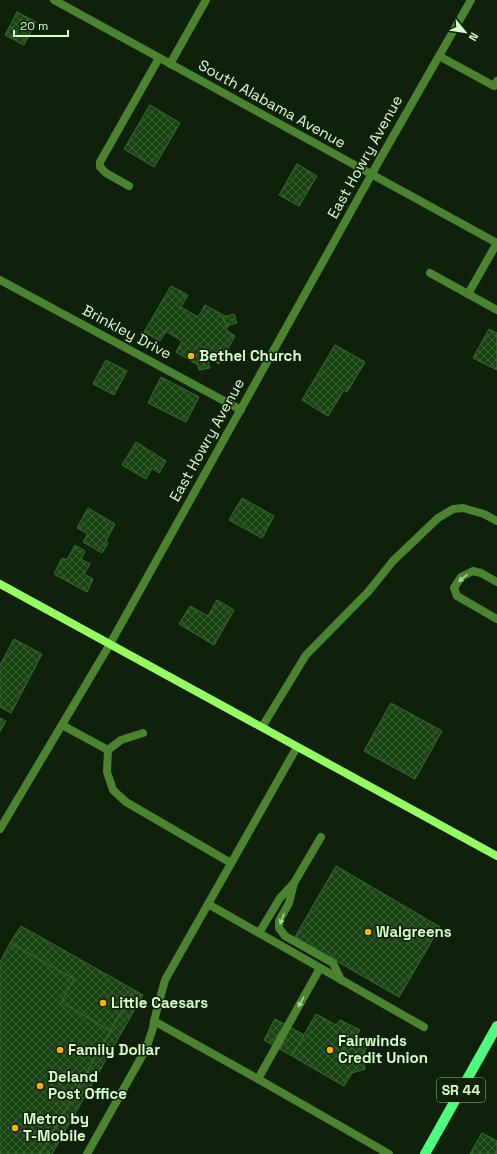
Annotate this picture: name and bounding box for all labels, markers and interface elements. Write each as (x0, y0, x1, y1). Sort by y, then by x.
scale bar (14, 12, 68, 38)
north arrow (445, 12, 485, 52)
text: 20 m (20, 18, 48, 34)
text: N (466, 30, 482, 44)
street label: South Alabama Avenue (195, 55, 349, 152)
street label: East Howry Avenue (323, 92, 406, 222)
street label: Brinkley Drive (79, 300, 175, 363)
place label: Bethel Church (199, 346, 302, 365)
marker: Bethel Church (186, 351, 196, 361)
street label: East Howry Avenue (165, 375, 248, 505)
one-way arrow (457, 573, 468, 582)
one-way arrow (278, 914, 284, 926)
place label: Walgreens (376, 922, 452, 941)
marker: Walgreens (363, 927, 373, 937)
place label: Little Caesars (111, 993, 208, 1012)
one-way arrow (297, 996, 304, 1008)
marker: Little Caesars (98, 998, 108, 1008)
place label: Fairwinds Credit Union (338, 1031, 428, 1067)
place label: Family Dollar (68, 1040, 160, 1059)
marker: Family Dollar (55, 1045, 65, 1055)
marker: Fairwinds Credit Union (325, 1045, 335, 1055)
place label: Deland Post Office (48, 1067, 127, 1103)
road number: SR 44 (437, 1078, 485, 1102)
marker: Deland Post Office (35, 1081, 45, 1091)
place label: Metro by T-Mobile (23, 1109, 89, 1145)
marker: Metro by T-Mobile (10, 1123, 20, 1133)

